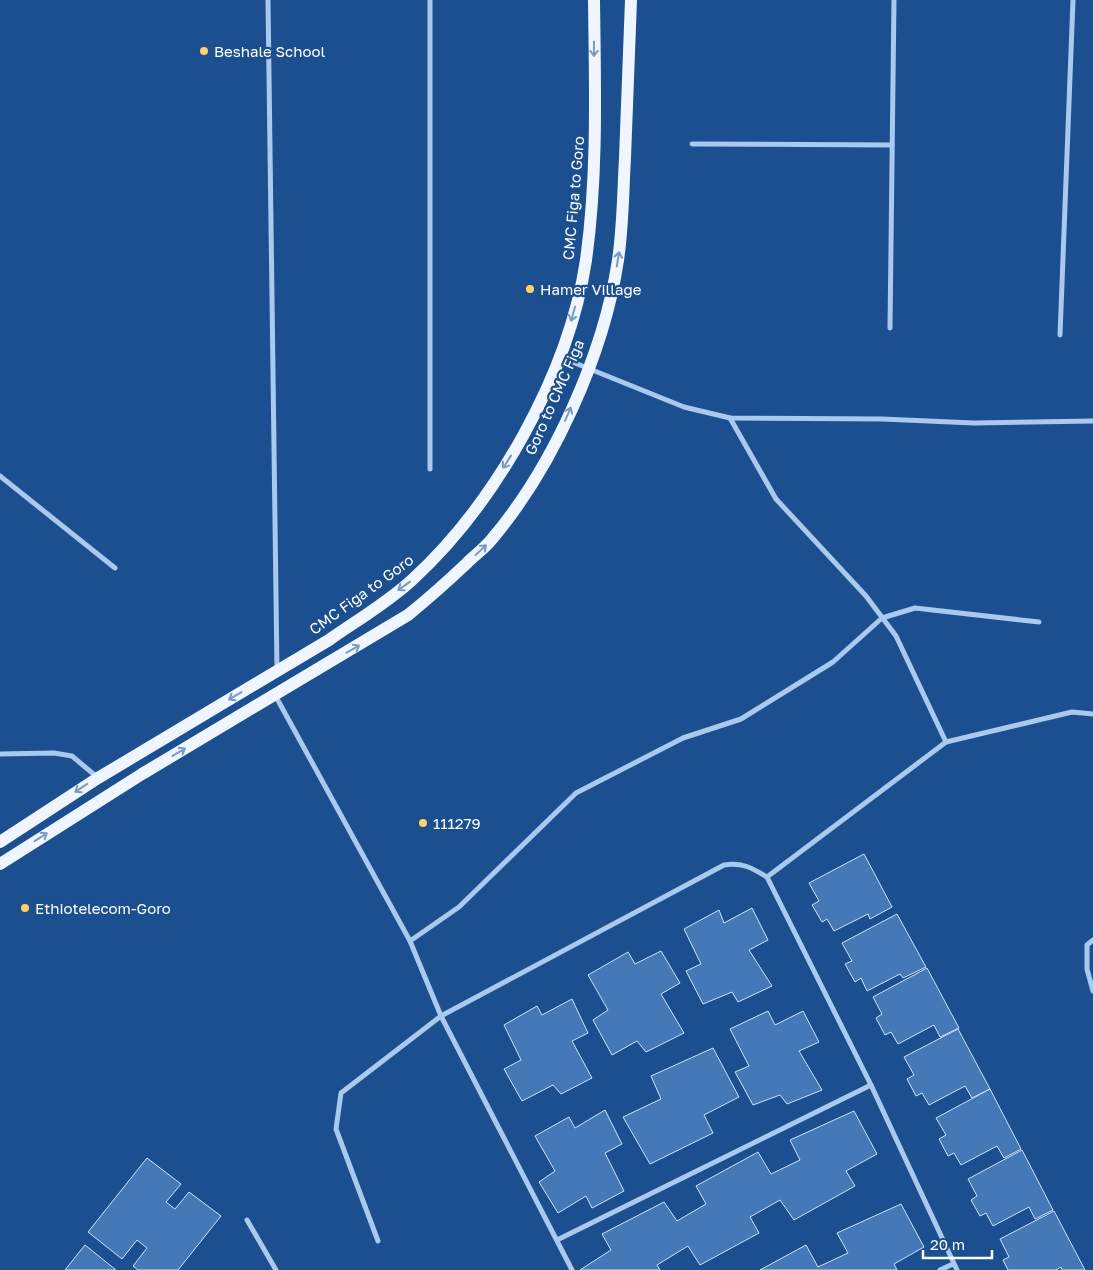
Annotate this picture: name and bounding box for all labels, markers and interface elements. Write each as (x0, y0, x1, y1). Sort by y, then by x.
one-way arrow (590, 40, 599, 56)
place label: Beshale School (214, 42, 326, 60)
marker: Beshale School (198, 45, 210, 57)
street label: CMC Figa to Goro (559, 135, 587, 261)
one-way arrow (613, 252, 623, 268)
place label: Hamer Village (540, 280, 642, 298)
marker: Hamer Village (524, 283, 536, 295)
one-way arrow (567, 306, 577, 322)
street label: Goro to CMC Figa (520, 336, 588, 458)
one-way arrow (564, 407, 574, 422)
one-way arrow (502, 455, 512, 469)
one-way arrow (475, 544, 488, 556)
street label: CMC Figa to Goro (305, 550, 417, 638)
one-way arrow (398, 581, 411, 592)
one-way arrow (346, 643, 360, 653)
one-way arrow (229, 692, 243, 702)
one-way arrow (172, 747, 186, 757)
one-way arrow (74, 783, 88, 794)
place label: 111279 (433, 814, 481, 832)
marker: 111279 (417, 817, 429, 829)
one-way arrow (33, 832, 47, 842)
place label: Ethiotelecom-Goro (35, 899, 171, 917)
marker: Ethiotelecom-Goro (19, 902, 31, 914)
scale bar (923, 1228, 992, 1260)
text: 20 m (930, 1235, 965, 1253)

